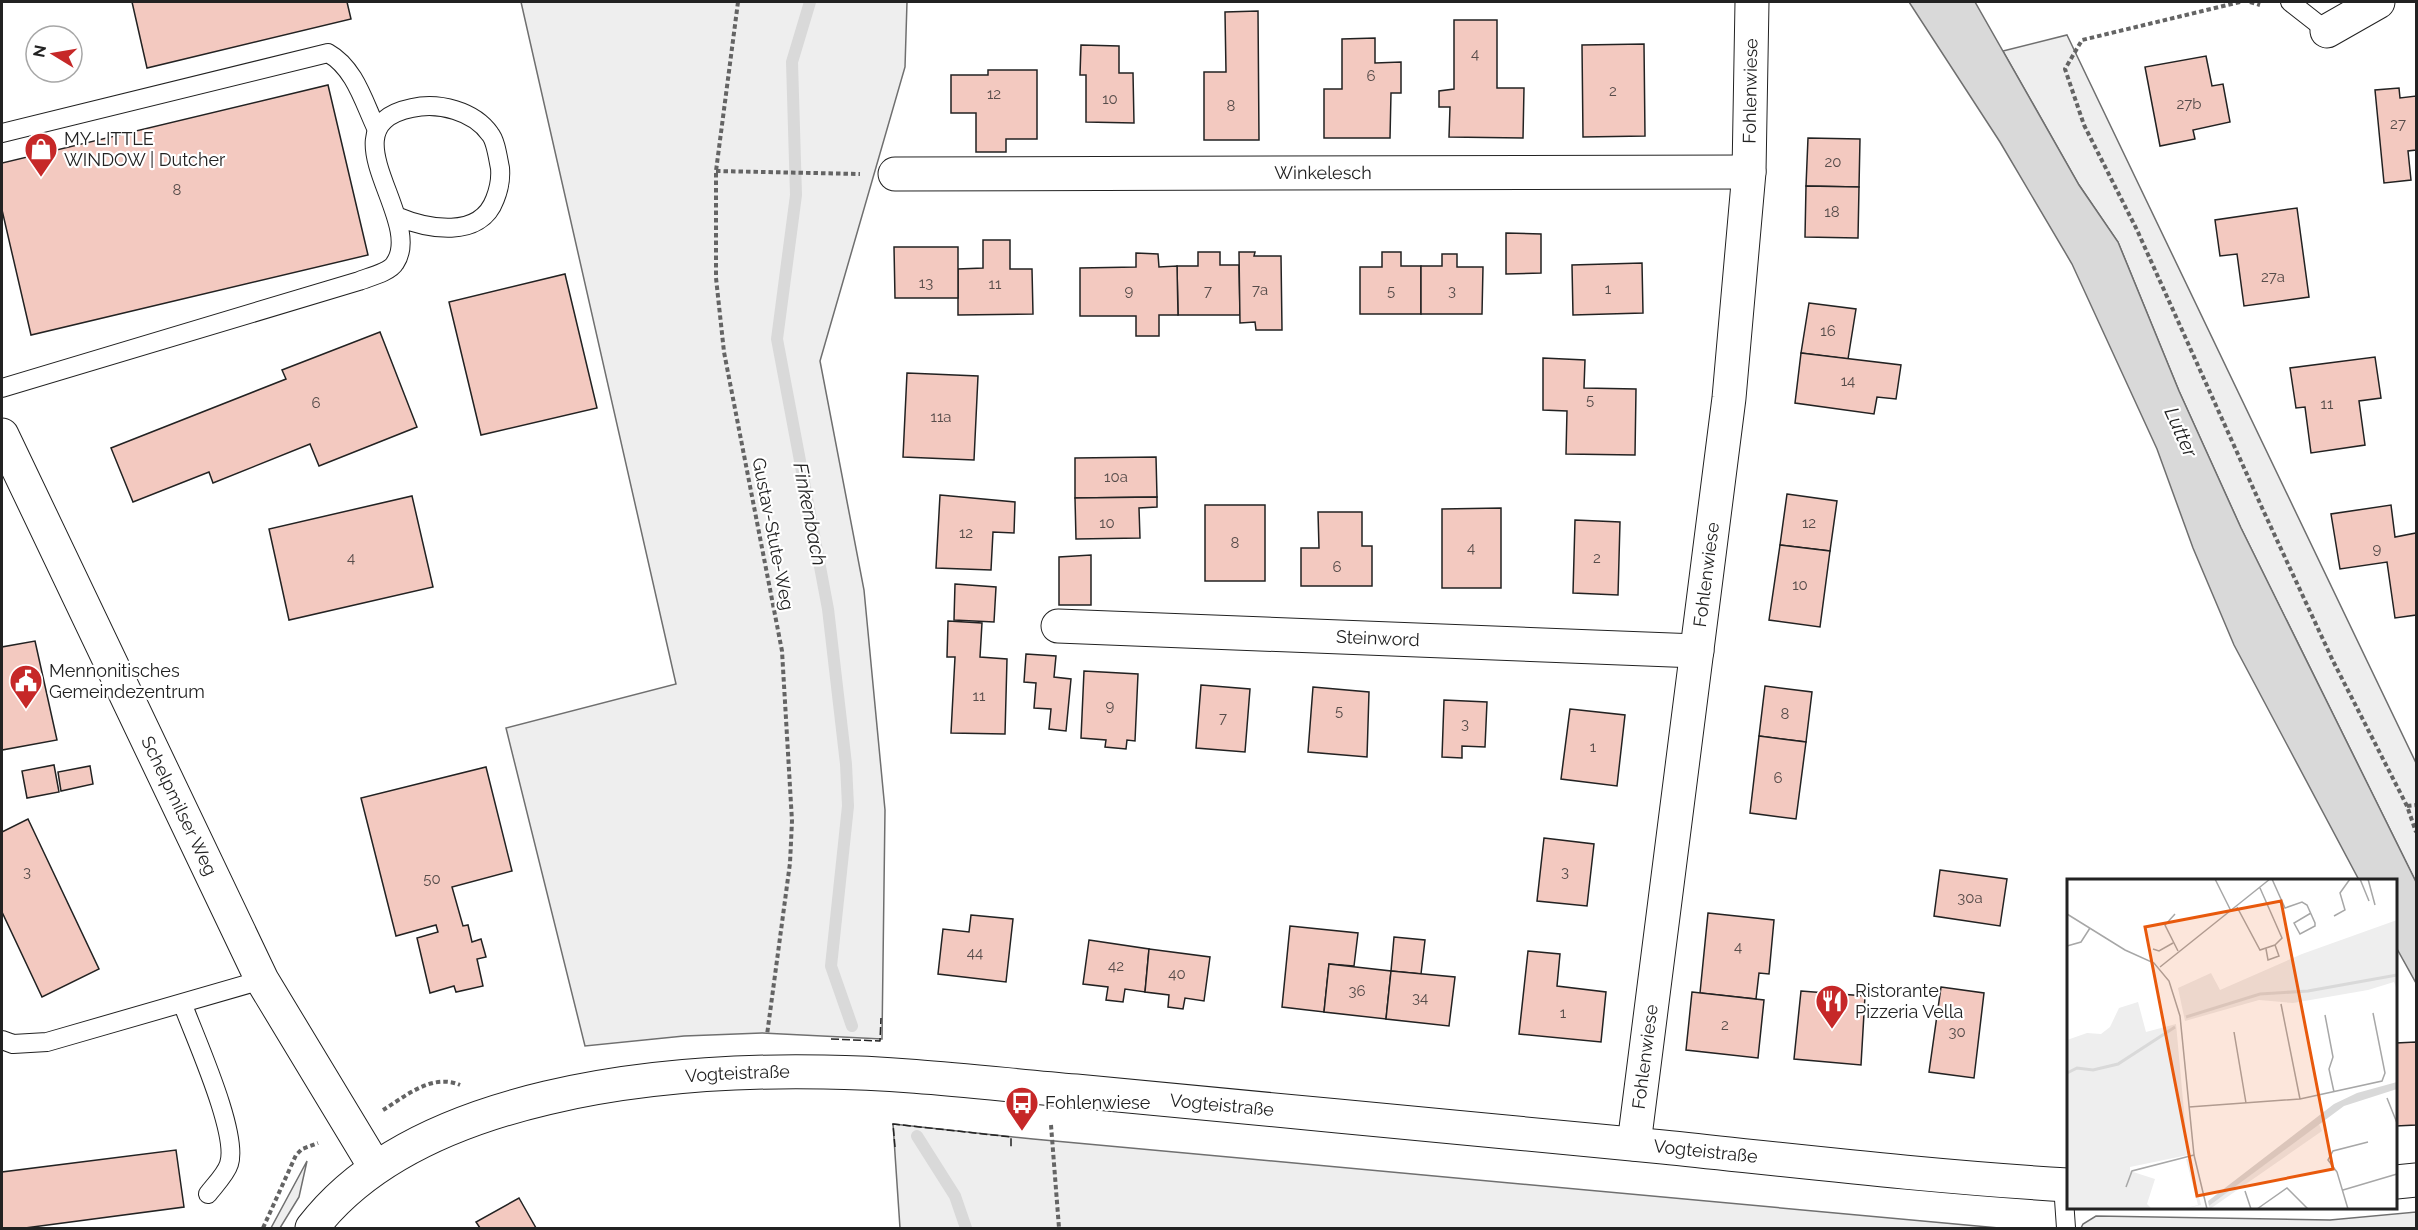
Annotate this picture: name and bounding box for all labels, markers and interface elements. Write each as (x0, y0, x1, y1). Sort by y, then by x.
north arrow (24, 24, 84, 84)
street label: Fohlenwiese (1739, 38, 1761, 144)
text: N (29, 43, 50, 59)
house number: 4 (1471, 45, 1479, 63)
house number: 6 (1366, 67, 1376, 85)
house number: 2 (1609, 82, 1617, 100)
house number: 12 (987, 85, 1001, 103)
house number: 10 (1102, 90, 1118, 108)
house number: 27b (2176, 95, 2202, 113)
house number: 8 (1227, 97, 1236, 115)
house number: 27 (2390, 115, 2406, 133)
place label: MY LITTLE WINDOW | Dutcher (64, 128, 226, 170)
shop icon: MY LITTLE WINDOW | Dutcher (23, 131, 59, 178)
house number: 20 (1825, 153, 1842, 171)
street label: Winkelesch (1274, 162, 1372, 183)
house number: 8 (173, 181, 182, 199)
house number: 18 (1824, 203, 1840, 221)
house number: 27a (2261, 268, 2285, 286)
house number: 13 (919, 274, 933, 292)
house number: 11 (989, 275, 1002, 293)
house number: 1 (1605, 280, 1612, 298)
house number: 7a (1252, 281, 1268, 299)
house number: 9 (1125, 282, 1134, 300)
house number: 7 (1204, 282, 1212, 300)
house number: 5 (1387, 282, 1395, 300)
house number: 3 (1448, 282, 1456, 300)
house number: 16 (1820, 322, 1836, 340)
house number: 14 (1841, 372, 1855, 390)
house number: 5 (1586, 391, 1594, 409)
house number: 6 (311, 394, 321, 412)
house number: 11 (2321, 395, 2334, 413)
water label: Lutter (2159, 403, 2203, 462)
house number: 11a (930, 408, 952, 426)
street label: Gustav-Stute-Weg (748, 456, 799, 612)
water label: Finkenbach (788, 460, 832, 568)
house number: 10a (1104, 468, 1128, 486)
house number: 10 (1099, 514, 1115, 532)
house number: 12 (1802, 514, 1816, 532)
street label: Fohlenwiese (1689, 520, 1723, 628)
house number: 12 (959, 524, 973, 542)
house number: 8 (1231, 534, 1240, 552)
house number: 4 (1467, 539, 1475, 557)
house number: 9 (2373, 540, 2382, 558)
house number: 4 (347, 549, 355, 567)
house number: 2 (1593, 549, 1601, 567)
house number: 6 (1332, 558, 1342, 576)
house number: 10 (1792, 576, 1808, 594)
street label: Steinword (1335, 626, 1420, 650)
place label: Mennonitisches Gemeindezentrum (49, 660, 205, 702)
public building icon: Mennonitisches Gemeindezentrum (8, 663, 44, 710)
house number: 11 (973, 687, 986, 705)
house number: 9 (1106, 697, 1115, 715)
house number: 5 (1335, 702, 1343, 720)
house number: 8 (1781, 705, 1790, 723)
house number: 7 (1219, 709, 1227, 727)
house number: 3 (1461, 715, 1469, 733)
street label: Schelpmilser Weg (137, 733, 222, 879)
house number: 1 (1590, 738, 1597, 756)
house number: 6 (1773, 769, 1783, 787)
house number: 3 (23, 863, 31, 881)
house number: 3 (1561, 863, 1569, 881)
house number: 50 (423, 870, 441, 888)
inset map (2067, 879, 2397, 1209)
house number: 30a (1957, 889, 1983, 907)
house number: 4 (1734, 938, 1742, 956)
house number: 44 (967, 944, 983, 962)
house number: 42 (1108, 957, 1124, 975)
house number: 40 (1168, 965, 1186, 983)
place label: Ristorante Pizzeria Vella (1855, 980, 1963, 1022)
house number: 36 (1348, 982, 1366, 1000)
restaurant icon: Ristorante Pizzeria Vella (1814, 983, 1850, 1030)
house number: 34 (1412, 989, 1428, 1007)
street label: Fohlenwiese (1628, 1003, 1662, 1110)
house number: 1 (1560, 1004, 1567, 1022)
house number: 2 (1721, 1016, 1729, 1034)
house number: 30 (1948, 1023, 1966, 1041)
street label: Vogteistraße (684, 1061, 790, 1086)
bus stop icon: Fohlenwiese (1004, 1085, 1040, 1132)
street label: Vogteistraße (1169, 1089, 1275, 1120)
place label: Fohlenwiese (1045, 1092, 1151, 1113)
street label: Vogteistraße (1653, 1135, 1759, 1167)

